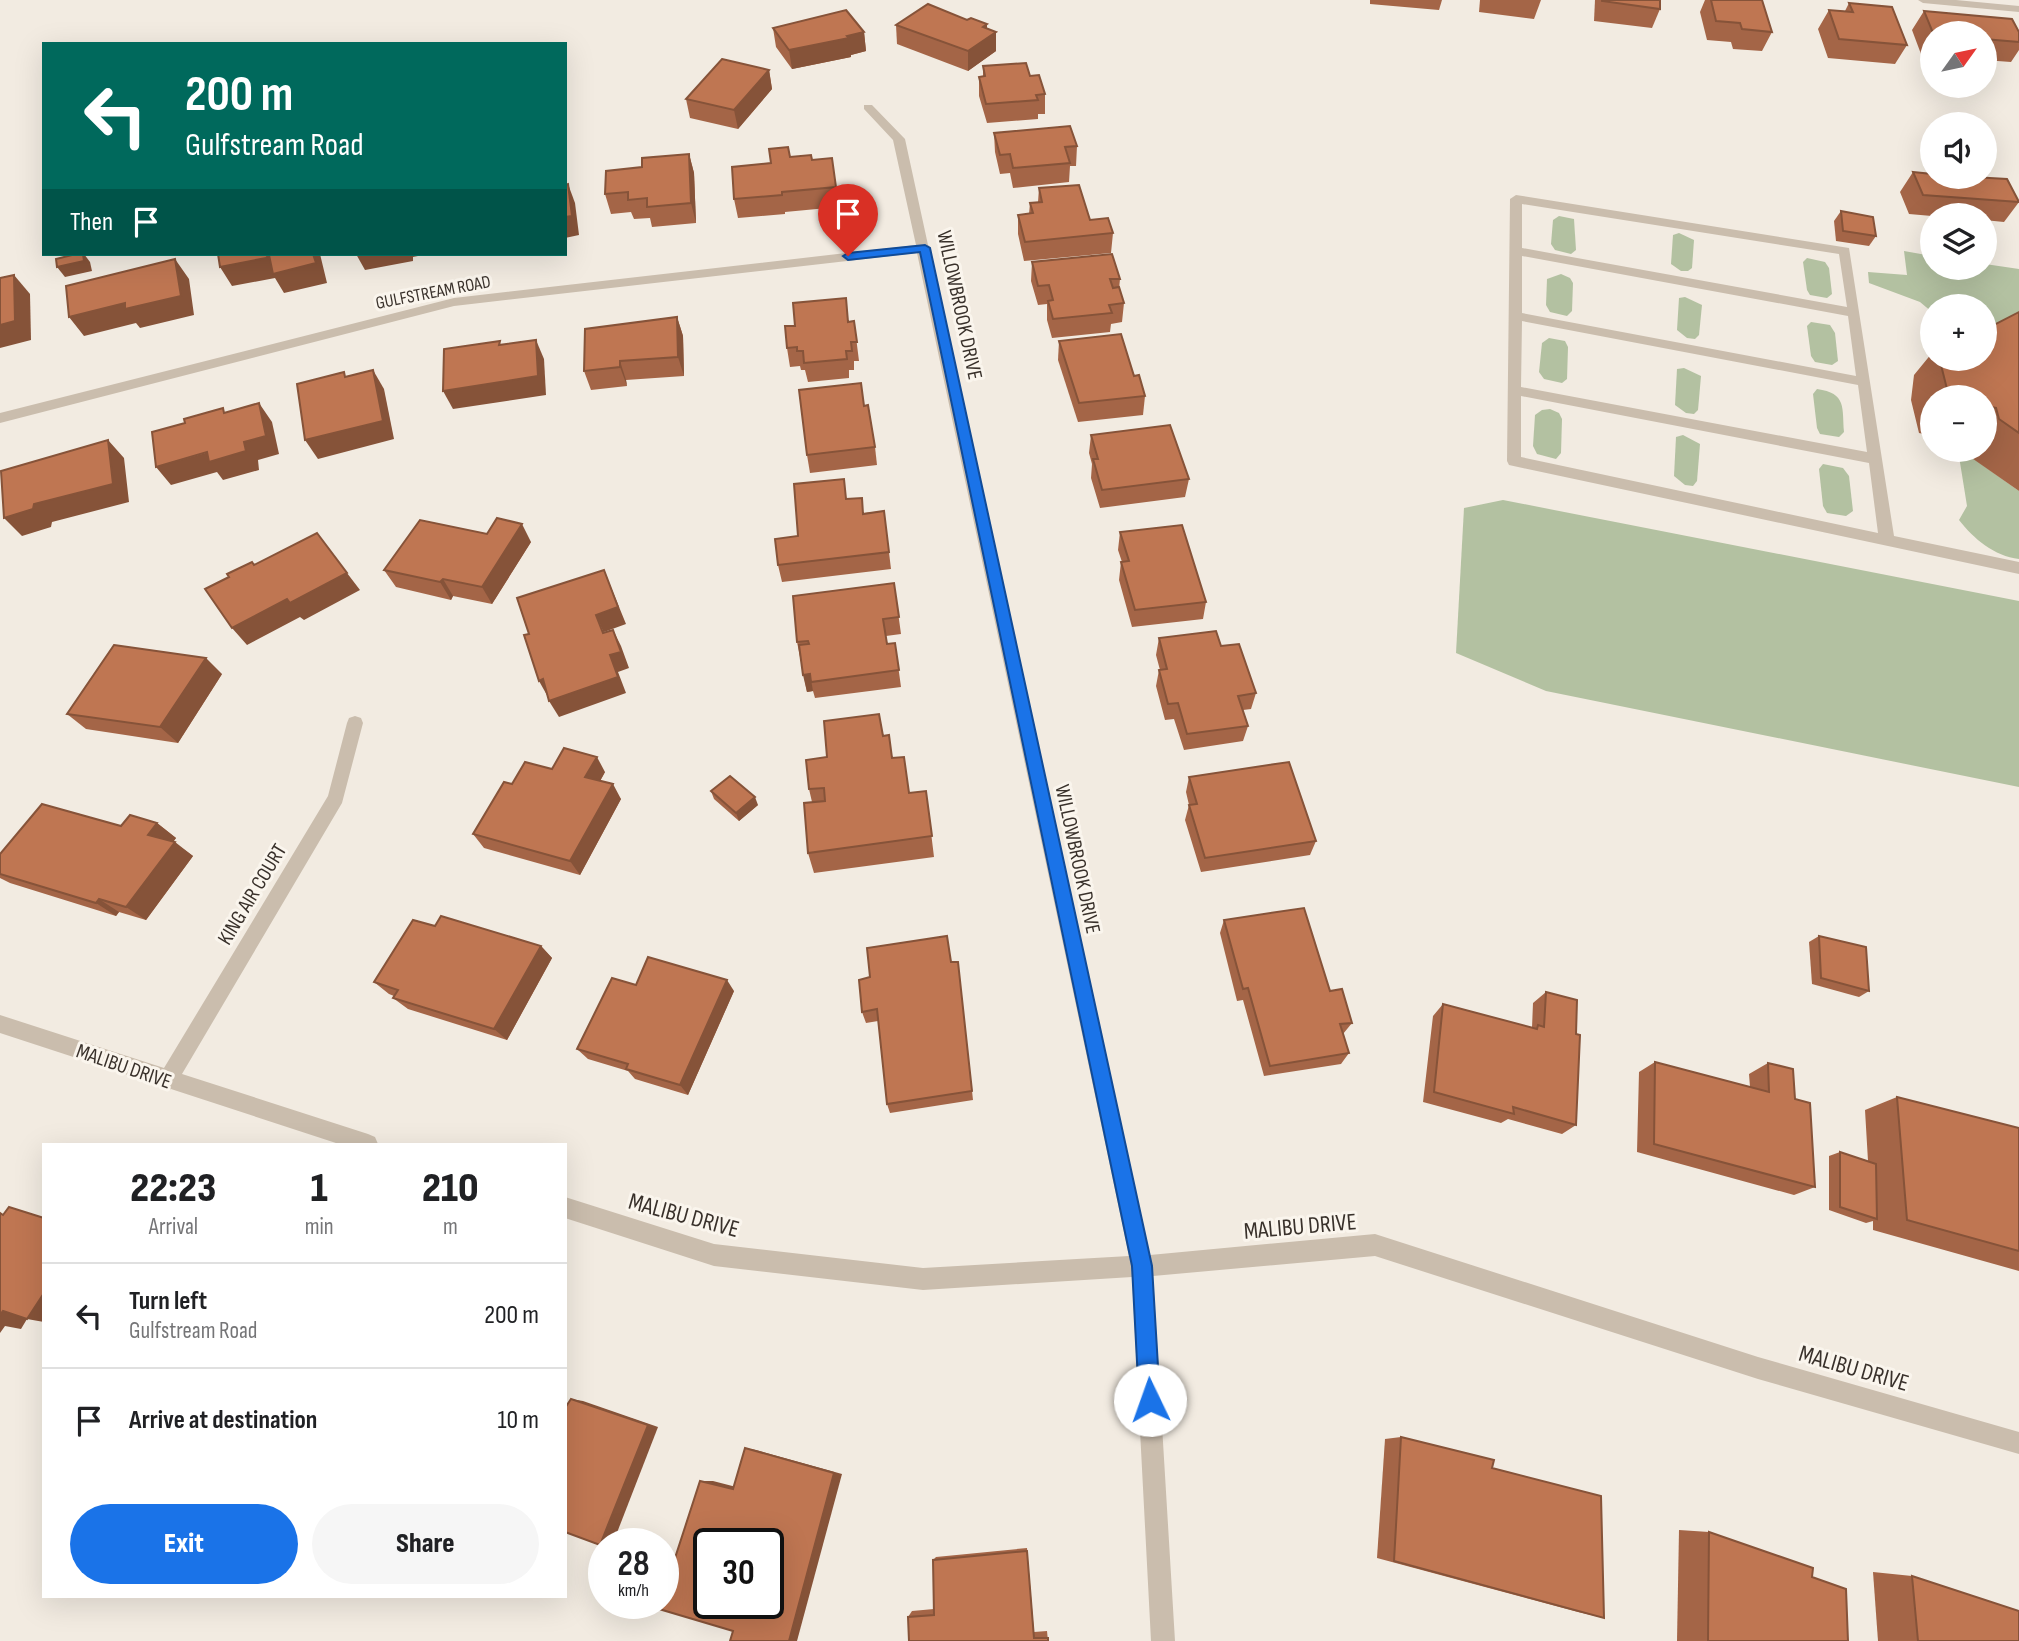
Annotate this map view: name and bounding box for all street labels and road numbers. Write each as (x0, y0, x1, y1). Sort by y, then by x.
street label: WILLOWBROOK DRIVE (931, 228, 988, 382)
street label: GULFSTREAM ROAD (374, 271, 492, 314)
street label: WILLOWBROOK DRIVE (1049, 782, 1106, 936)
street label: KING AIR COURT (213, 839, 293, 949)
street label: MALIBU DRIVE (73, 1039, 175, 1094)
street label: MALIBU DRIVE (626, 1187, 742, 1244)
street label: MALIBU DRIVE (1242, 1207, 1358, 1246)
street label: MALIBU DRIVE (1796, 1339, 1912, 1398)

